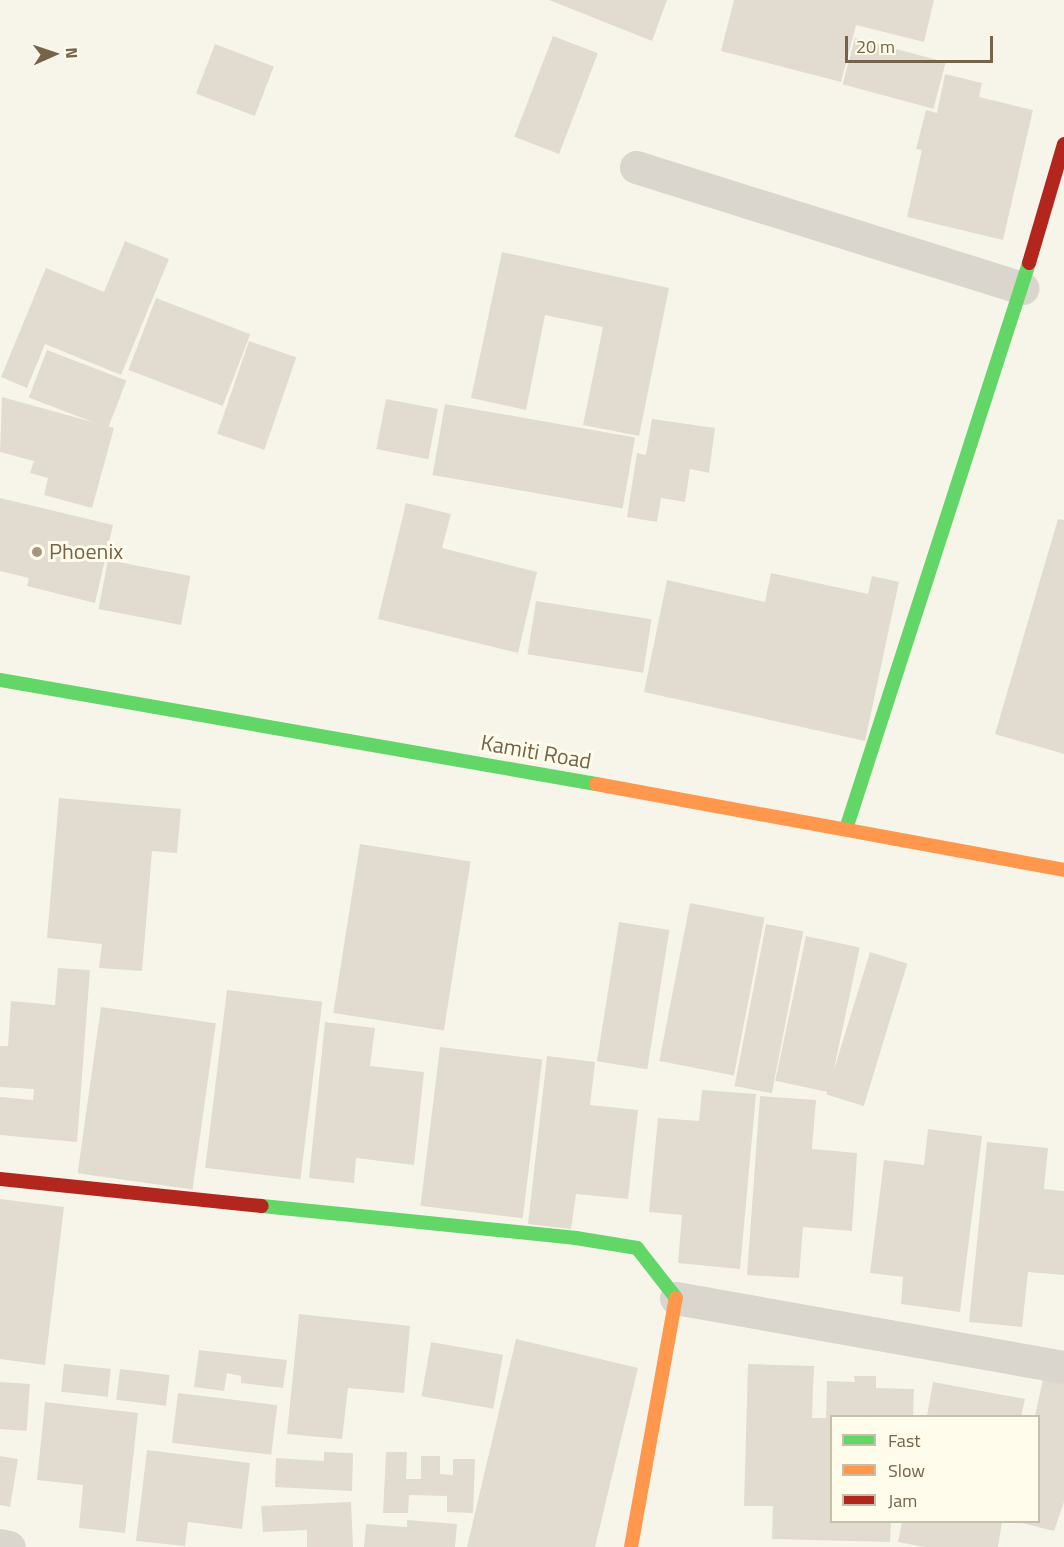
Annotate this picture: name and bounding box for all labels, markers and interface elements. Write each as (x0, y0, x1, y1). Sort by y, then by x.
north arrow (24, 24, 84, 84)
scale bar (848, 24, 996, 62)
text: 20 m (856, 33, 895, 60)
text: N (60, 47, 84, 59)
place label: Phoenix (49, 539, 123, 565)
marker: Phoenix (30, 545, 44, 559)
street label: Kamiti Road (479, 729, 593, 775)
legend (830, 1415, 1040, 1523)
text: Fast (888, 1427, 921, 1454)
text: Slow (888, 1457, 925, 1484)
text: Jam (888, 1487, 917, 1514)

